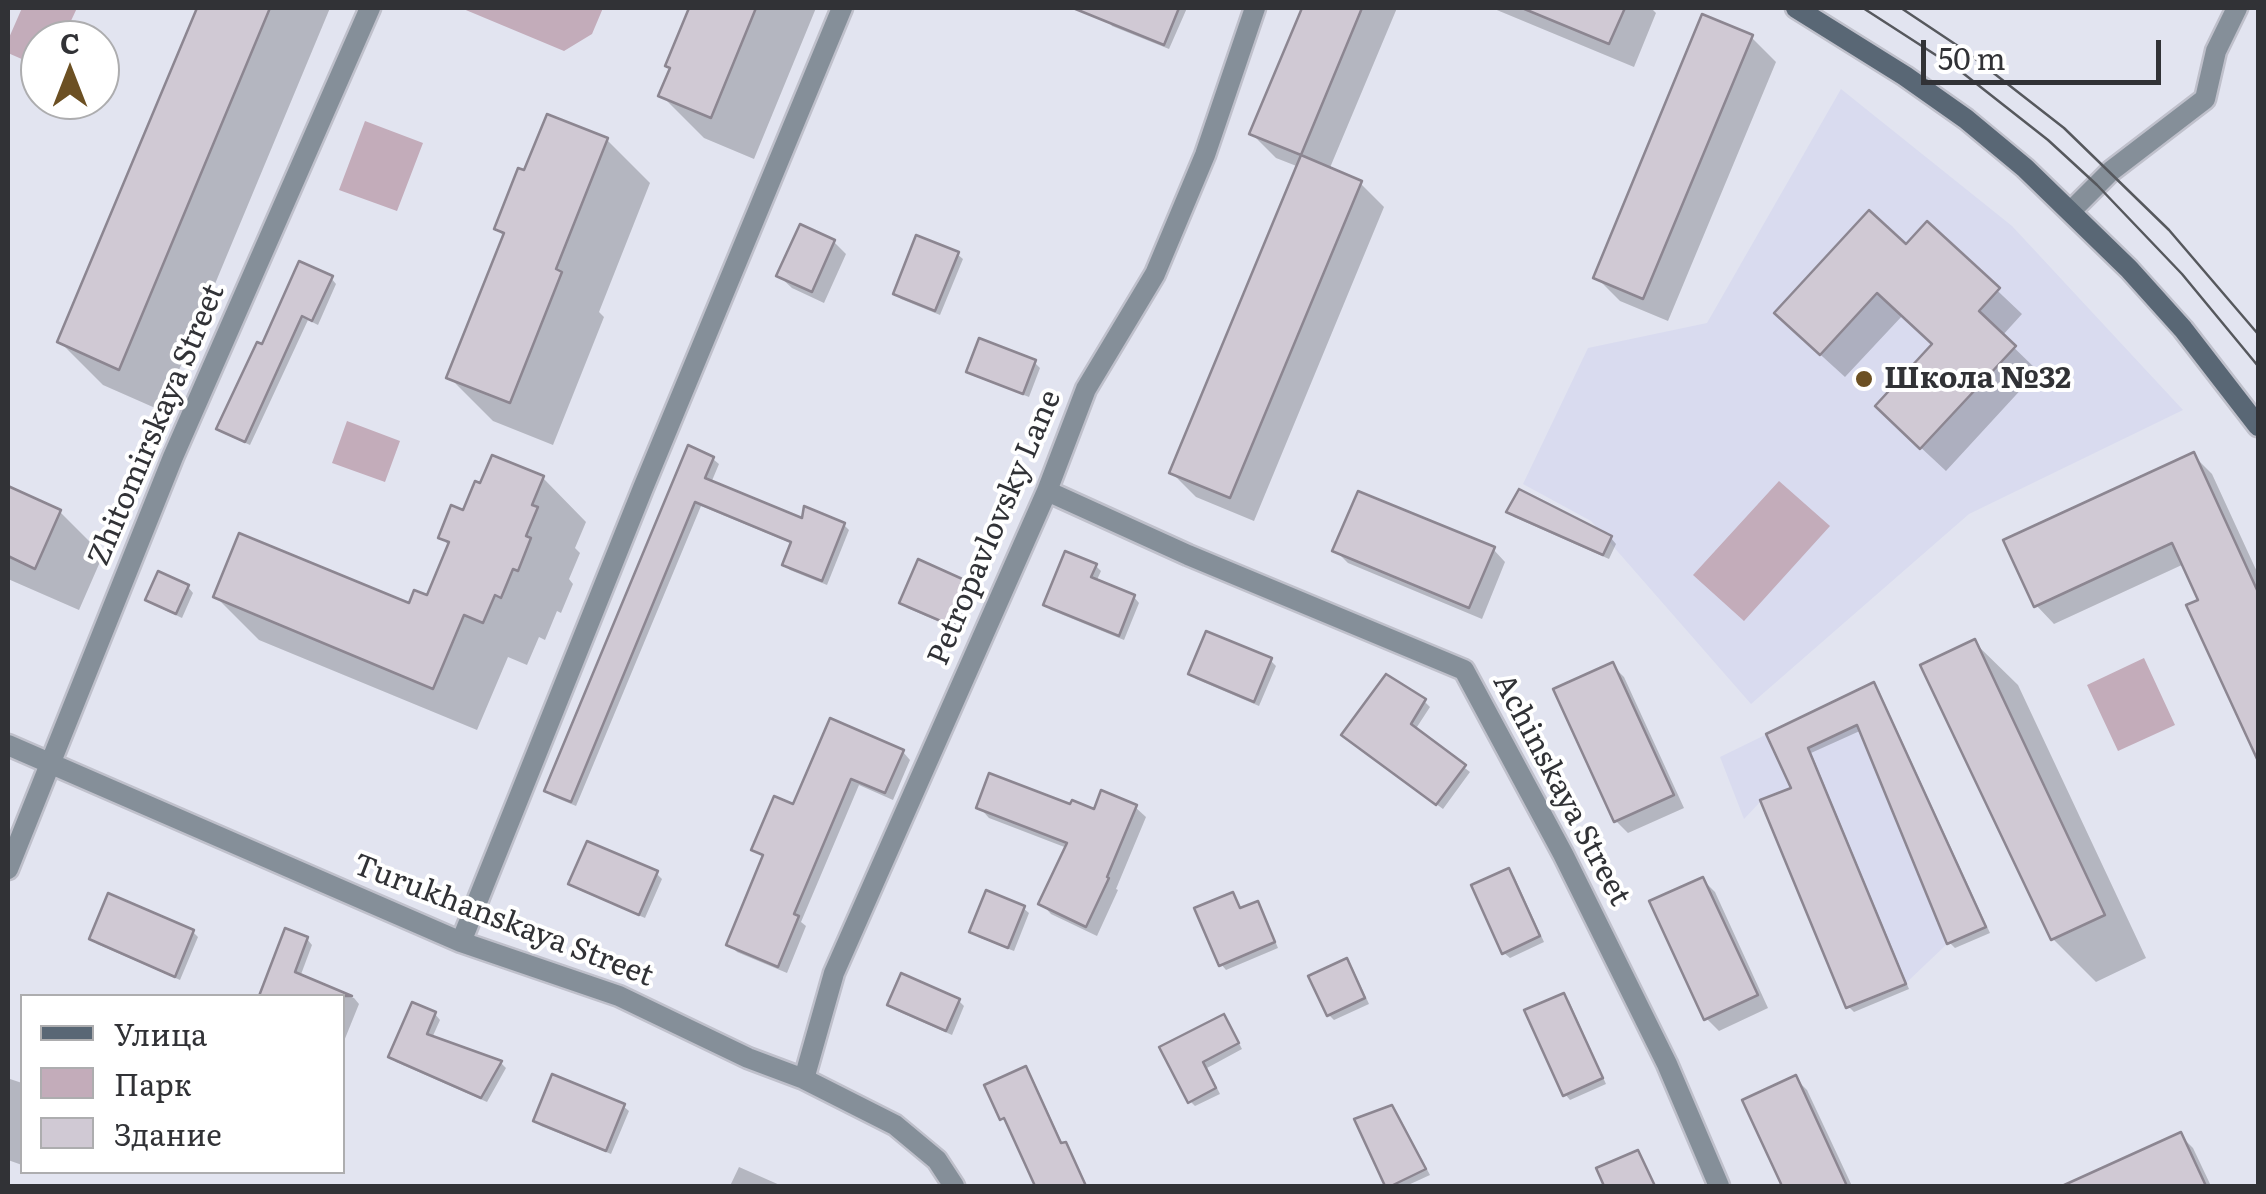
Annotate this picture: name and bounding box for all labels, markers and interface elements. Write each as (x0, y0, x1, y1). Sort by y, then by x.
north arrow (20, 20, 120, 120)
scale bar (1926, 20, 2166, 82)
text: С (60, 21, 80, 63)
text: 50 m (1938, 35, 2006, 79)
street label: Zhitomirskaya Street (81, 279, 233, 571)
place label: Школа №32 (1884, 361, 2071, 397)
marker: Школа №32 (1853, 368, 1875, 390)
street label: Petropavlovsky Lane (921, 385, 1069, 671)
street label: Achinskaya Street (1485, 668, 1637, 912)
street label: Turukhanskaya Street (348, 847, 658, 995)
legend (20, 994, 345, 1174)
text: Улица (114, 1011, 207, 1055)
text: Парк (114, 1061, 192, 1105)
text: Здание (114, 1111, 222, 1155)

